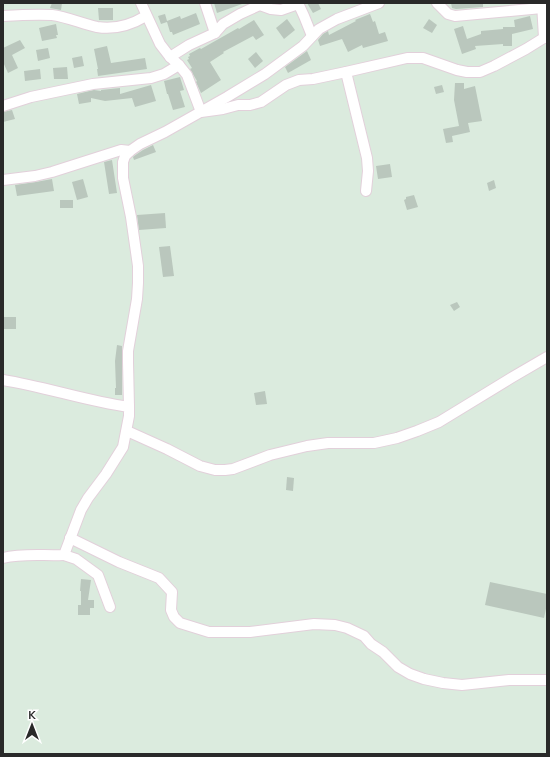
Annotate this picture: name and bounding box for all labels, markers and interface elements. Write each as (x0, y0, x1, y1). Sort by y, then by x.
north arrow (12, 705, 52, 745)
text: K (28, 708, 36, 722)

